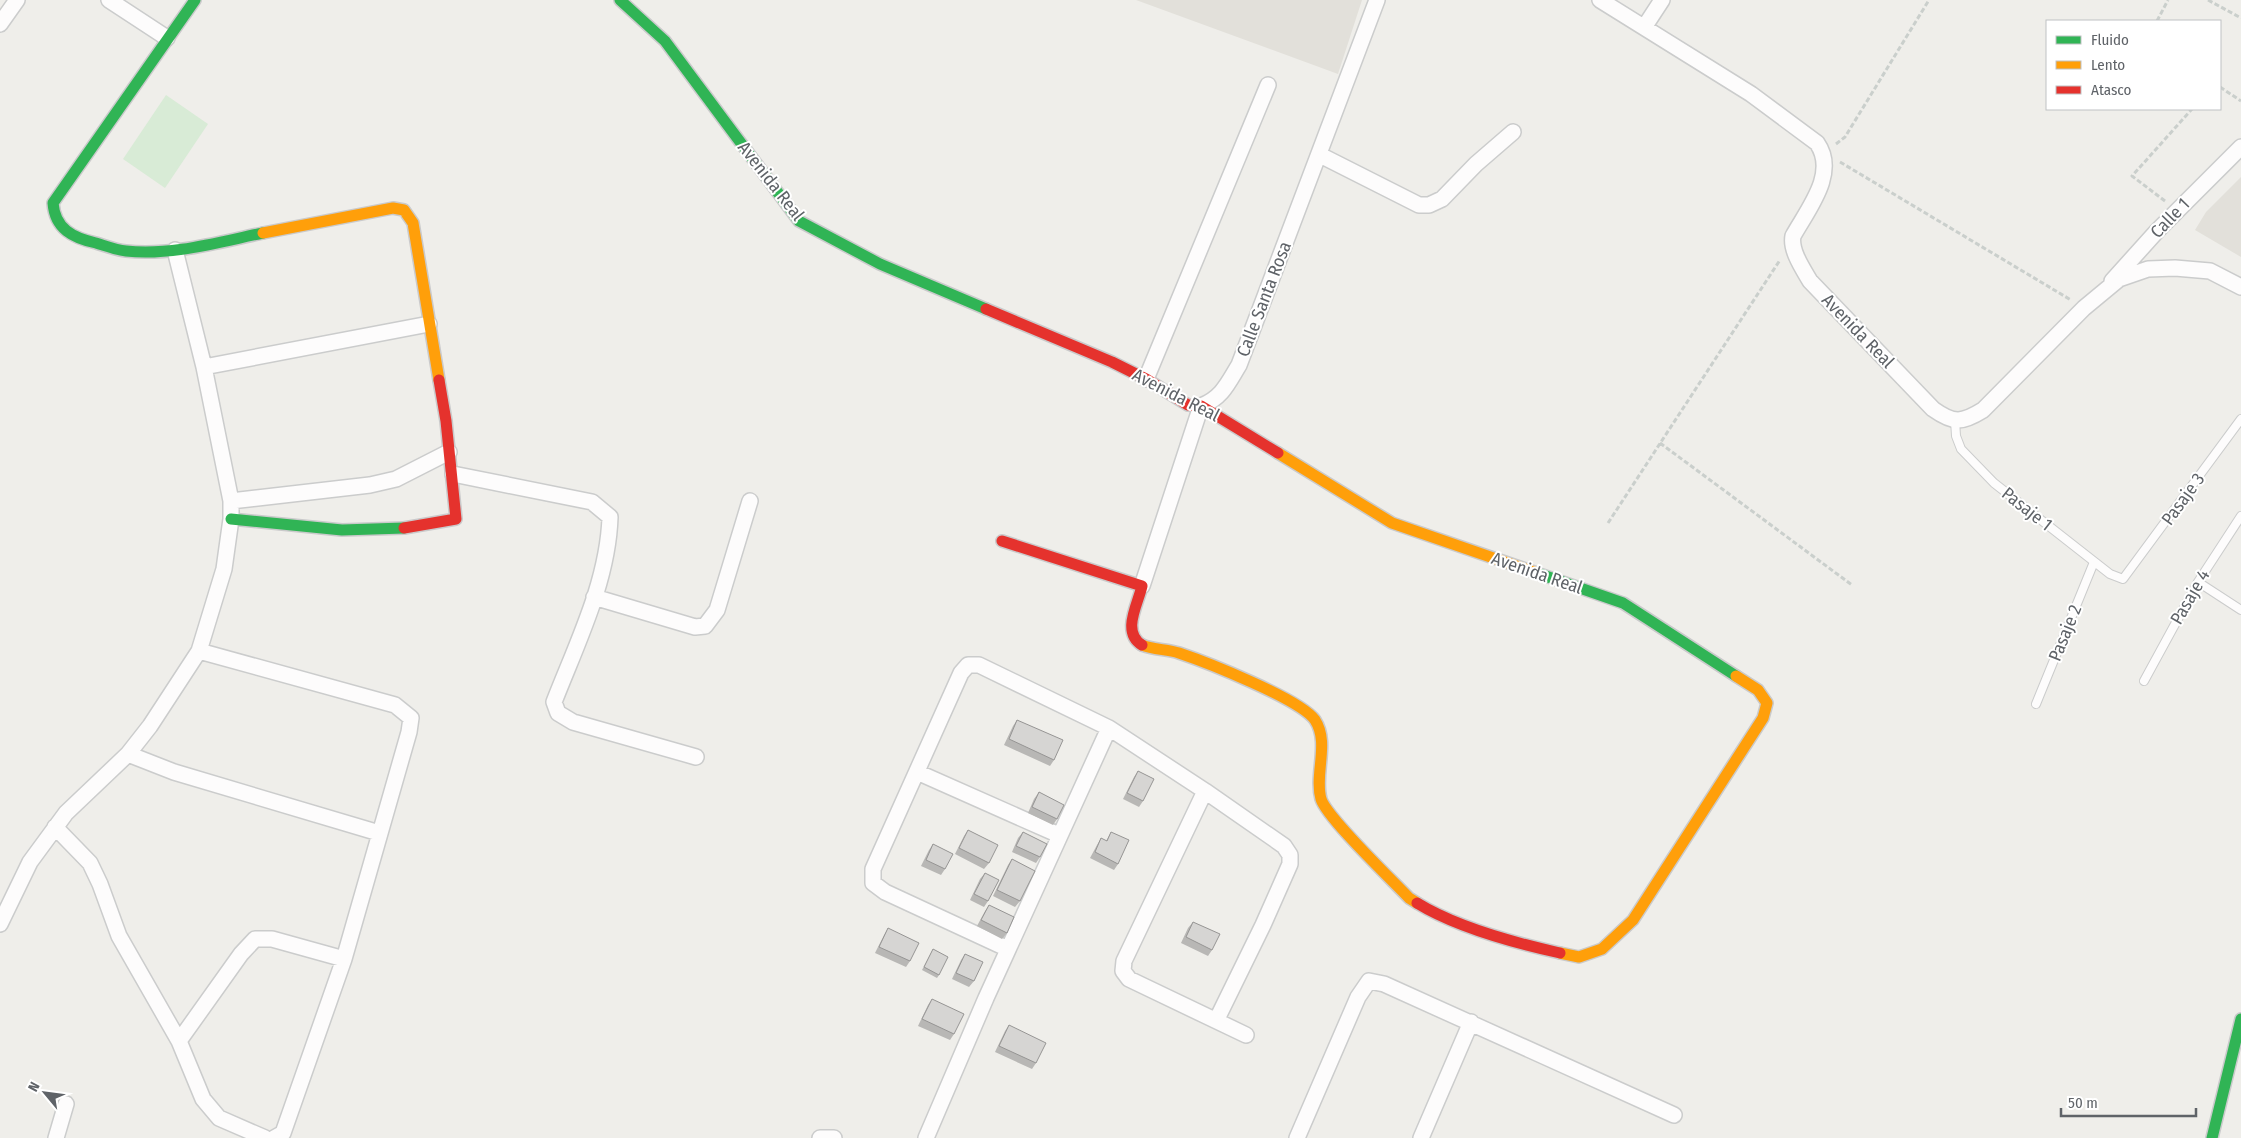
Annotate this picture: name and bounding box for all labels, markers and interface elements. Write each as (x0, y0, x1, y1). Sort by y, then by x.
legend (2046, 20, 2221, 110)
text: Fluido (2091, 31, 2129, 49)
text: Lento (2091, 56, 2125, 74)
text: Atasco (2091, 81, 2131, 99)
street label: Avenida Real (733, 137, 809, 225)
street label: Calle 1 (2146, 193, 2194, 243)
street label: Calle Santa Rosa (1232, 238, 1296, 360)
street label: Avenida Real (1817, 289, 1899, 373)
street label: Avenida Real (1129, 364, 1223, 426)
street label: Pasaje 3 (2157, 469, 2209, 529)
street label: Pasaje 1 (1997, 482, 2057, 536)
street label: Avenida Real (1489, 547, 1586, 599)
street label: Pasaje 4 (2166, 565, 2215, 628)
street label: Pasaje 2 (2044, 601, 2086, 664)
north arrow (20, 1068, 70, 1118)
text: N (25, 1079, 44, 1095)
scale bar (2061, 1086, 2196, 1118)
text: 50 m (2068, 1094, 2098, 1112)

